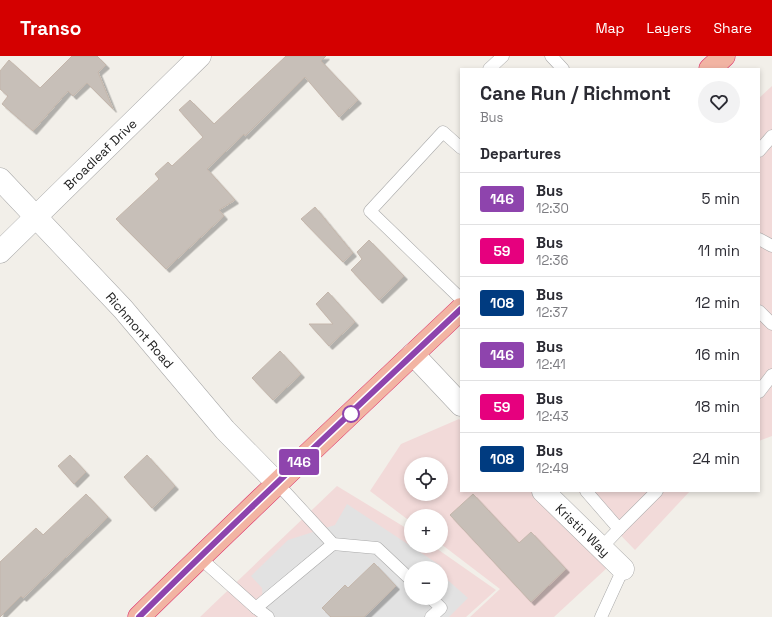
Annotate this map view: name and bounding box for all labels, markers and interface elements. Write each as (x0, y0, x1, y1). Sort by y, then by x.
text: Transo (20, 16, 81, 41)
text: Map (595, 19, 625, 37)
text: Layers (647, 19, 691, 37)
text: Share (713, 19, 752, 37)
text: Cane Run / Richmont (480, 81, 671, 106)
button: heart (698, 81, 740, 123)
text: Bus (480, 109, 503, 126)
street label: Broadleaf Drive (60, 115, 140, 194)
text: Departures (480, 144, 561, 163)
text: Bus (536, 181, 563, 200)
text: 5 min (701, 189, 740, 208)
text: 146 (490, 190, 514, 208)
text: 12:30 (536, 200, 569, 217)
text: Bus (536, 233, 563, 252)
text: 11 min (698, 241, 740, 260)
text: 59 (493, 242, 511, 260)
text: 12:36 (536, 252, 568, 269)
text: Bus (536, 285, 563, 304)
street label: Richmont Road (102, 289, 177, 372)
text: 12 min (695, 293, 740, 312)
text: 108 (490, 294, 514, 312)
text: 12:37 (536, 304, 568, 321)
text: Bus (536, 337, 563, 356)
text: 16 min (695, 345, 740, 364)
text: 146 (490, 346, 514, 364)
text: 12:41 (536, 356, 566, 373)
text: Bus (536, 389, 563, 408)
text: 18 min (695, 397, 740, 416)
text: 59 (493, 398, 511, 416)
unlabelled marker (342, 405, 360, 423)
text: 12:43 (536, 408, 569, 425)
text: Bus (536, 441, 563, 460)
line badge: 146 (276, 449, 322, 475)
text: 24 min (692, 449, 740, 468)
text: 108 (490, 450, 514, 468)
text: 146 (287, 453, 311, 471)
map controls (404, 457, 448, 605)
button: locate (404, 457, 448, 501)
text: 12:49 (536, 460, 569, 477)
street label: Kristin Way (552, 500, 614, 561)
button: + (404, 509, 448, 553)
button: − (404, 561, 448, 605)

